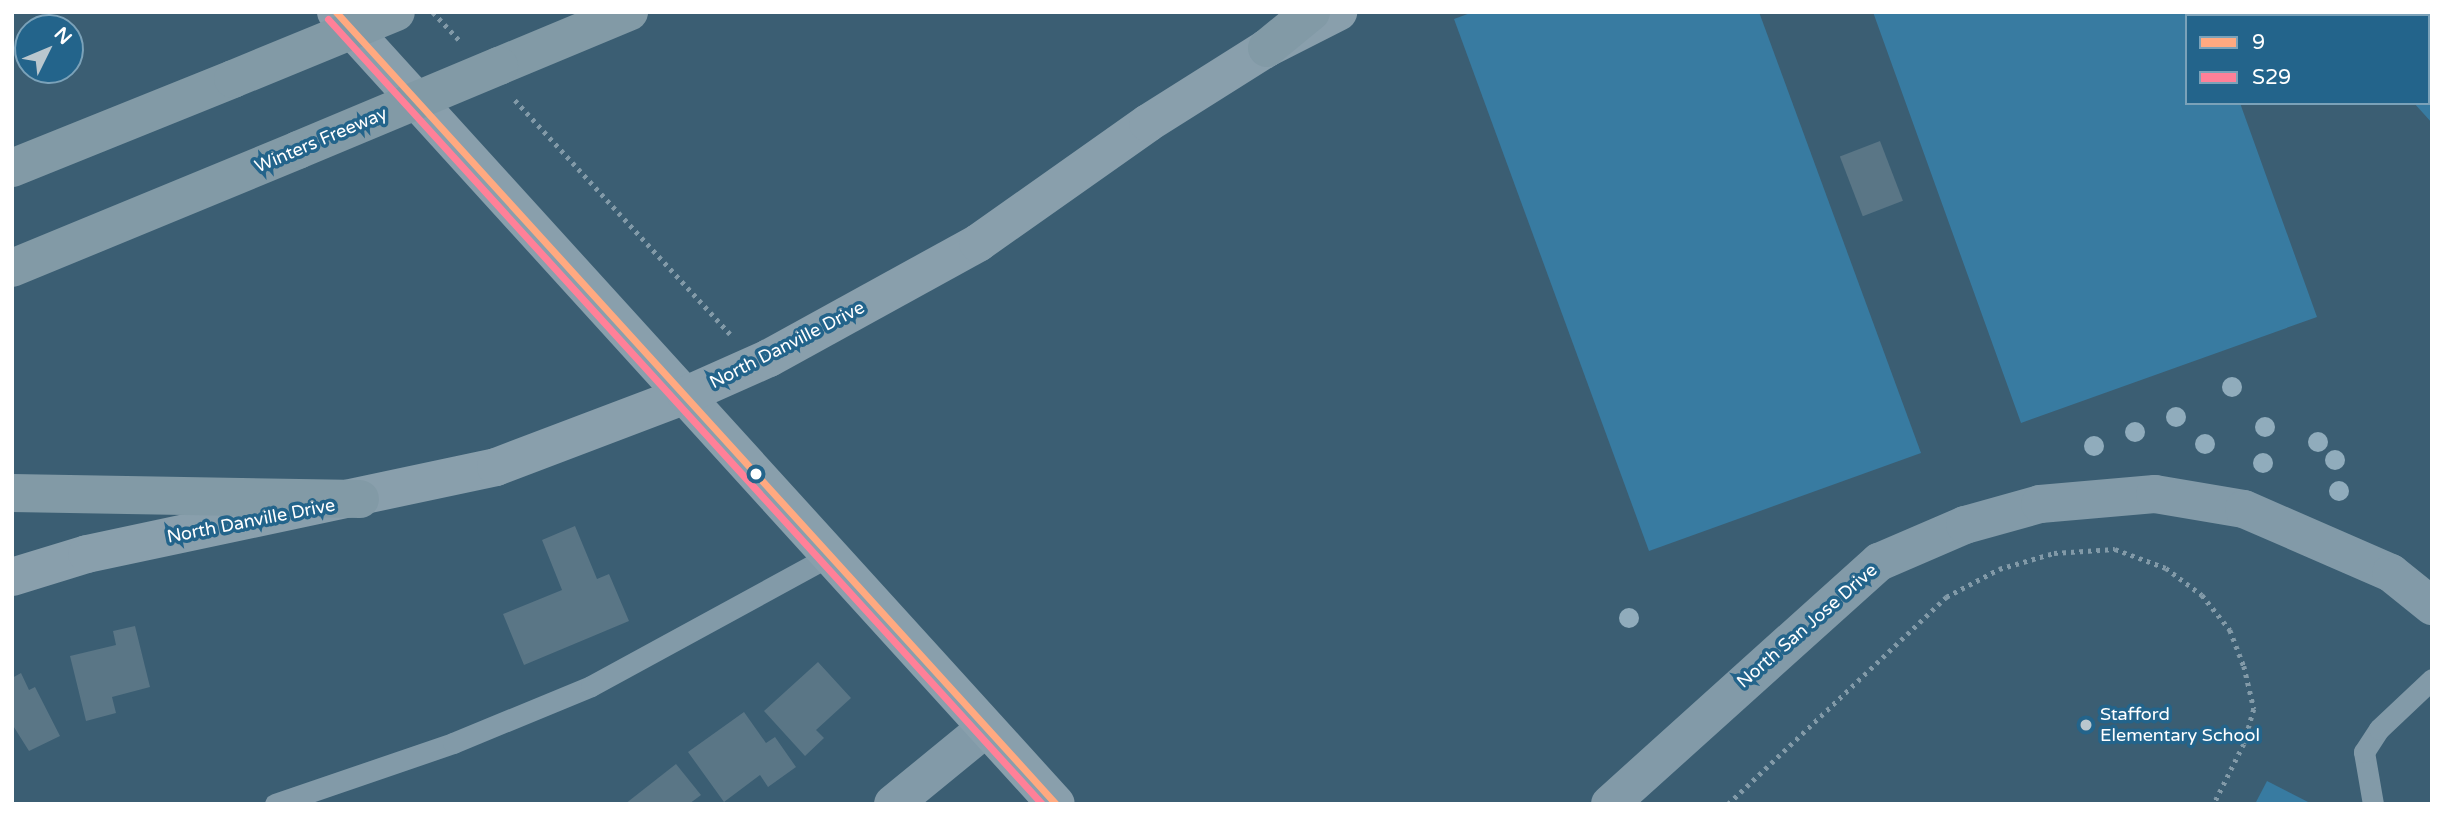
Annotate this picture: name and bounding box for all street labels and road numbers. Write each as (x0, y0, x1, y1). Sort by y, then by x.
street label: Winters Freeway (252, 102, 390, 178)
street label: North Danville Drive (706, 297, 868, 393)
street label: North Danville Drive (165, 494, 337, 548)
street label: North San Jose Drive (1733, 559, 1881, 693)

